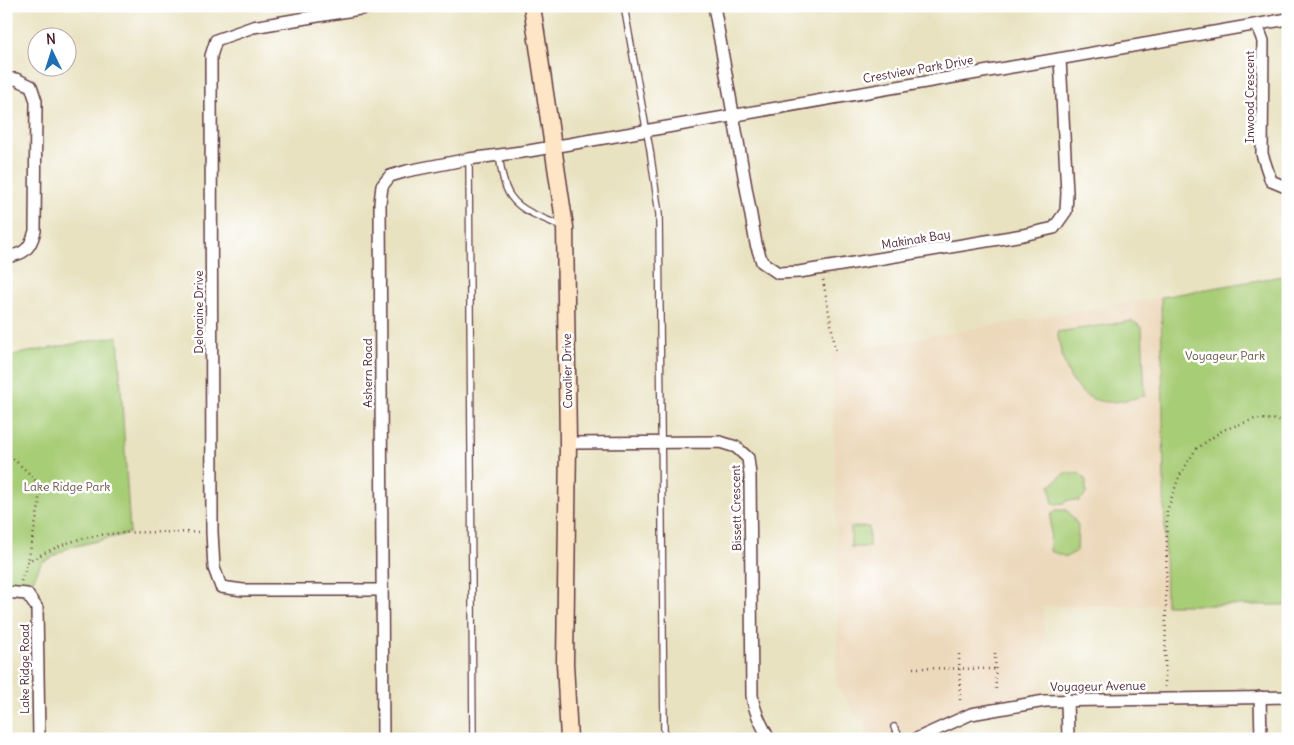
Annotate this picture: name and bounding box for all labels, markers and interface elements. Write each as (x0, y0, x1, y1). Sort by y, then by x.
north arrow (28, 28, 78, 78)
text: N (46, 30, 57, 48)
street label: Inwood Crescent (1242, 51, 1257, 143)
street label: Crestview Park Drive (862, 52, 974, 86)
street label: Makinak Bay (880, 226, 952, 252)
street label: Deloraine Drive (191, 270, 206, 354)
street label: Cavalier Drive (559, 333, 575, 409)
street label: Ashern Road (360, 338, 375, 408)
park label: Voyageur Park (1185, 348, 1265, 363)
street label: Bissett Crescent (728, 465, 744, 551)
park label: Lake Ridge Park (24, 479, 110, 494)
street label: Lake Ridge Road (17, 624, 32, 714)
street label: Voyageur Avenue (1050, 678, 1146, 694)

